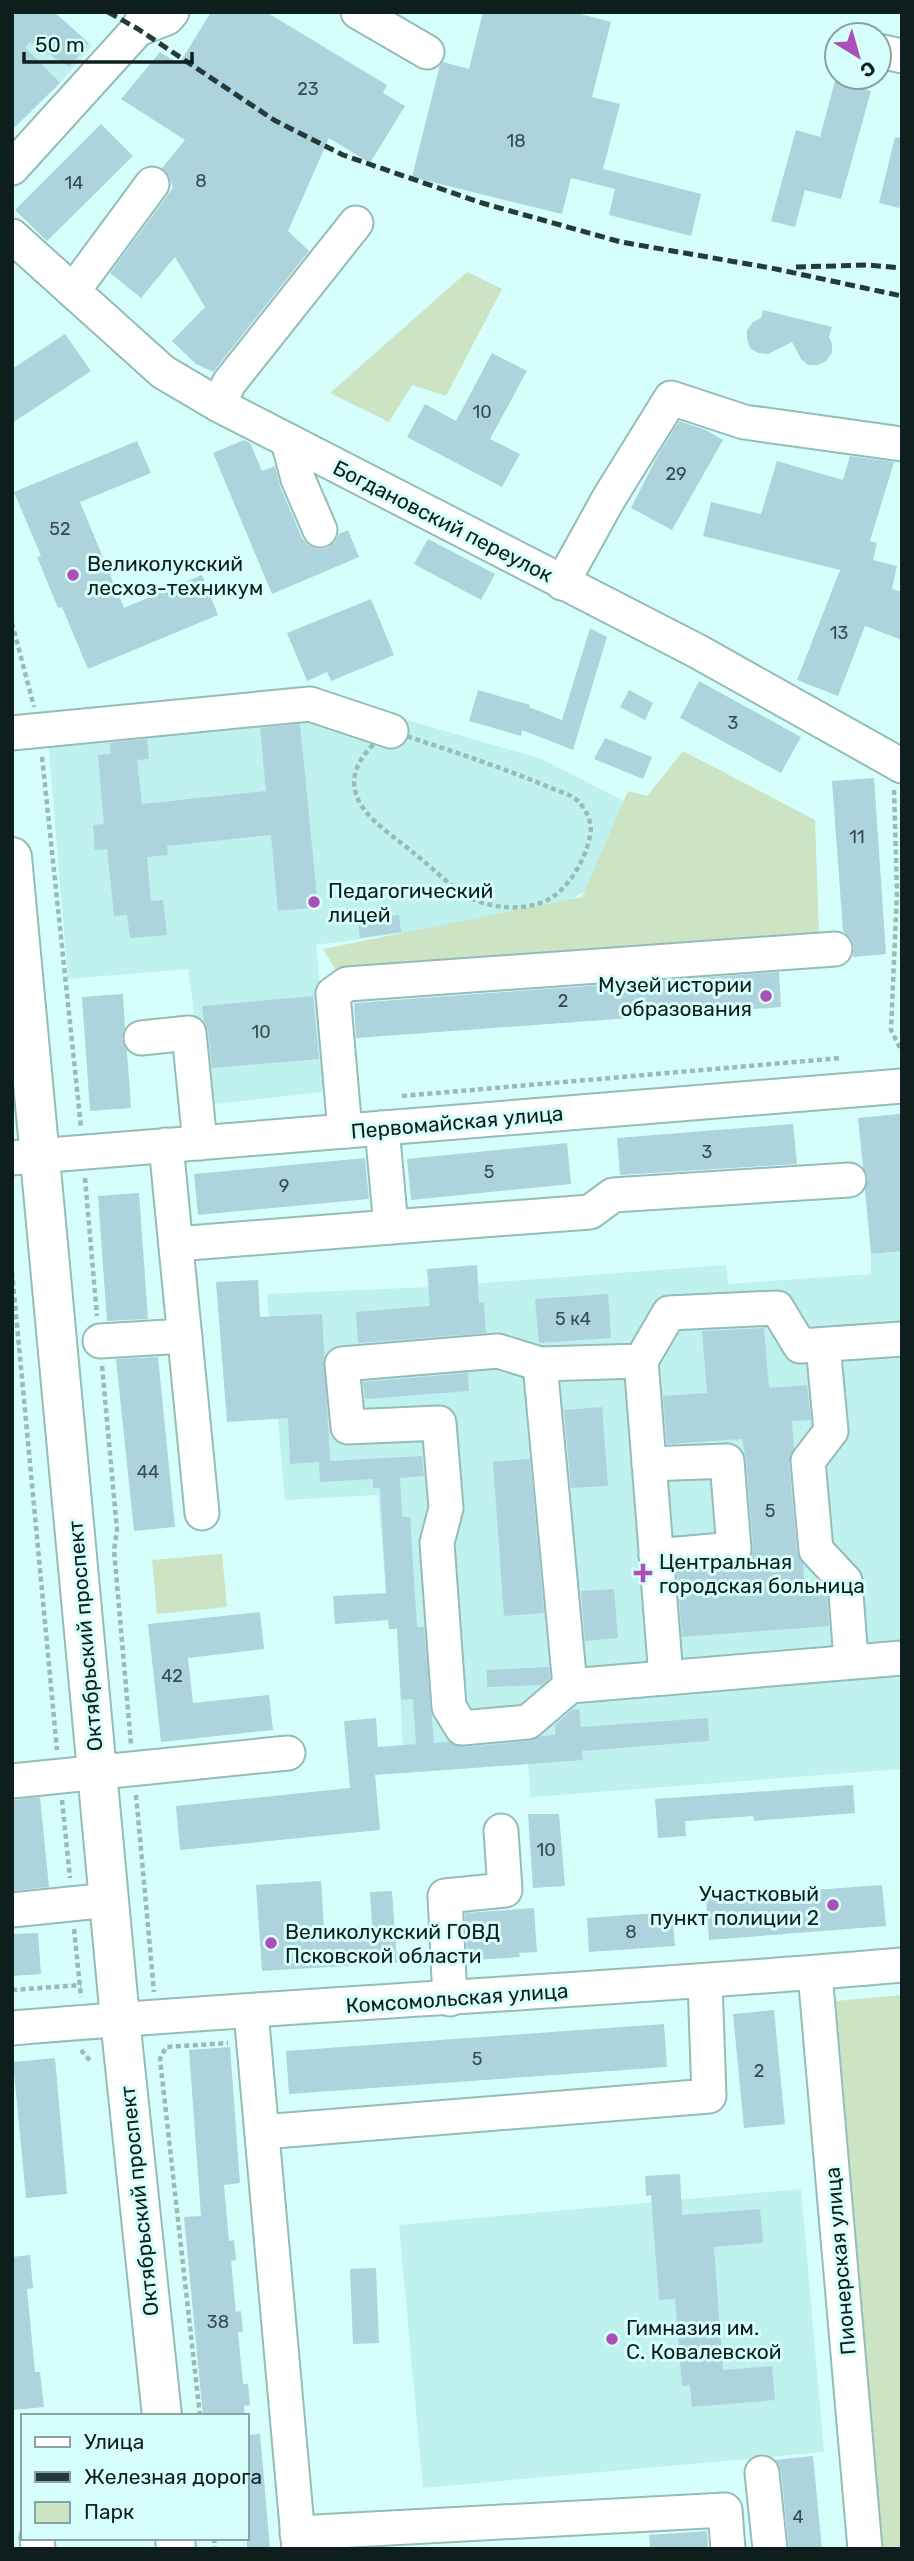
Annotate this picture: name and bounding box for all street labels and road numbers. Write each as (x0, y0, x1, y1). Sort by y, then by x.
street label: Богдановский переулок (329, 455, 557, 587)
street label: Первомайская улица (350, 1100, 564, 1144)
street label: Октябрьский проспект (62, 1519, 108, 1752)
street label: Комсомольская улица (345, 1978, 569, 2018)
street label: Октябрьский проспект (114, 2084, 164, 2317)
street label: Пионерская улица (819, 2166, 861, 2356)

